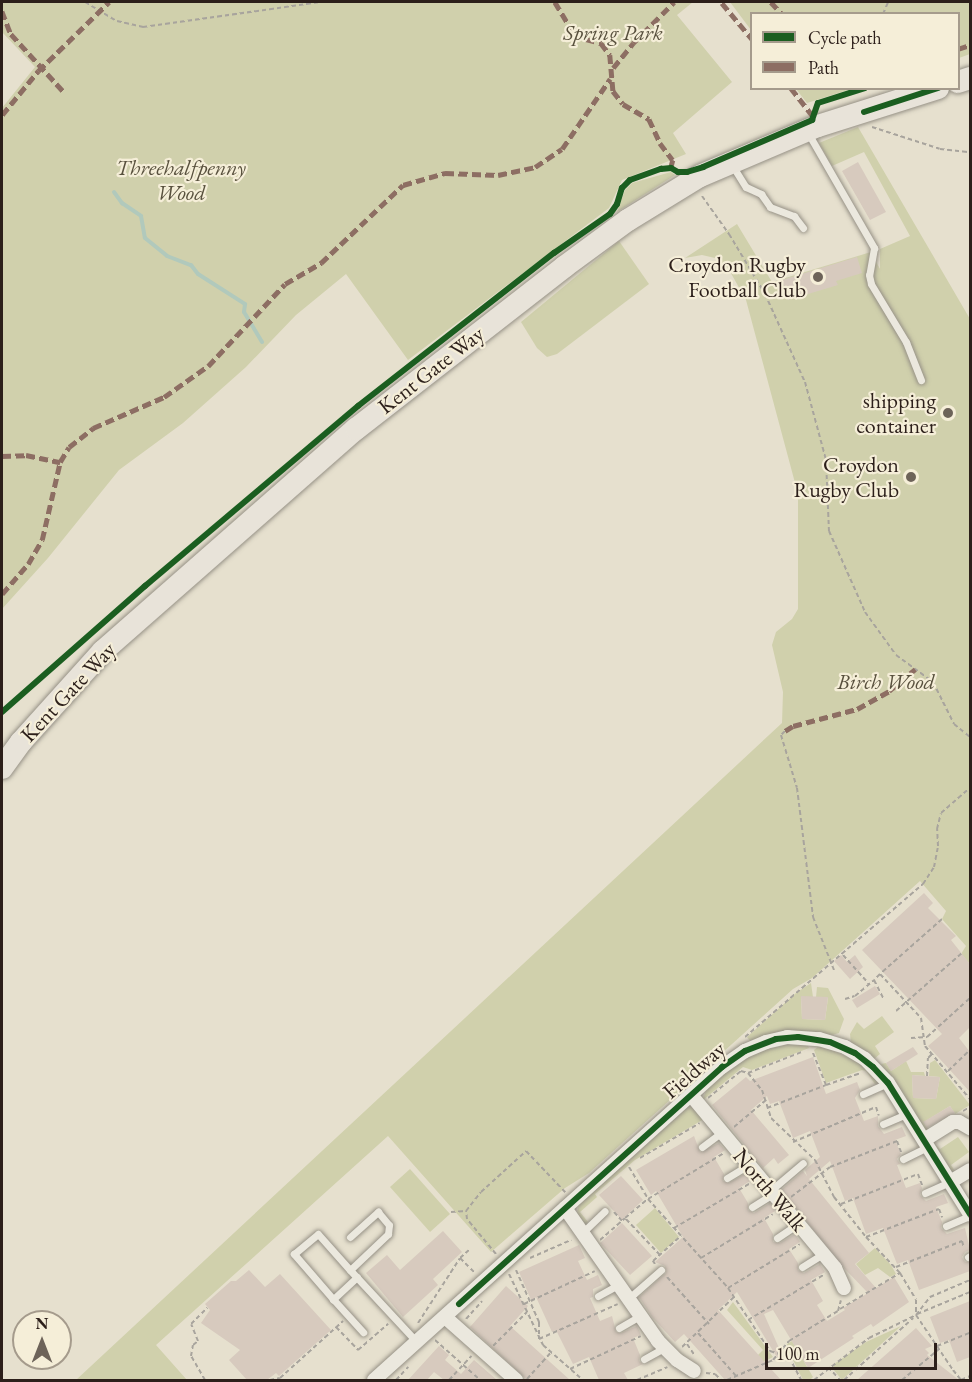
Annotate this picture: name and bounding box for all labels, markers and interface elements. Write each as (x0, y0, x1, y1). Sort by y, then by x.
legend (750, 12, 960, 90)
park label: Spring Park (563, 20, 663, 46)
text: Cycle path (808, 26, 882, 49)
text: Path (808, 56, 839, 79)
park label: Threehalfpenny Wood (116, 154, 246, 206)
place label: Croydon Rugby Football Club (668, 251, 806, 302)
marker: Croydon Rugby Football Club (811, 270, 825, 284)
street label: Kent Gate Way (373, 320, 489, 420)
place label: shipping container (856, 387, 936, 439)
marker: shipping container (941, 406, 955, 420)
place label: Croydon Rugby Club (794, 451, 899, 502)
marker: Croydon Rugby Club (904, 470, 918, 484)
street label: Kent Gate Way (15, 636, 121, 748)
park label: Birch Wood (837, 669, 935, 695)
street label: Fieldway (657, 1036, 731, 1104)
street label: North Walk (728, 1143, 812, 1237)
north arrow (12, 1310, 72, 1370)
text: N (36, 1313, 48, 1334)
scale bar (768, 1331, 940, 1369)
text: 100 m (776, 1342, 820, 1365)

